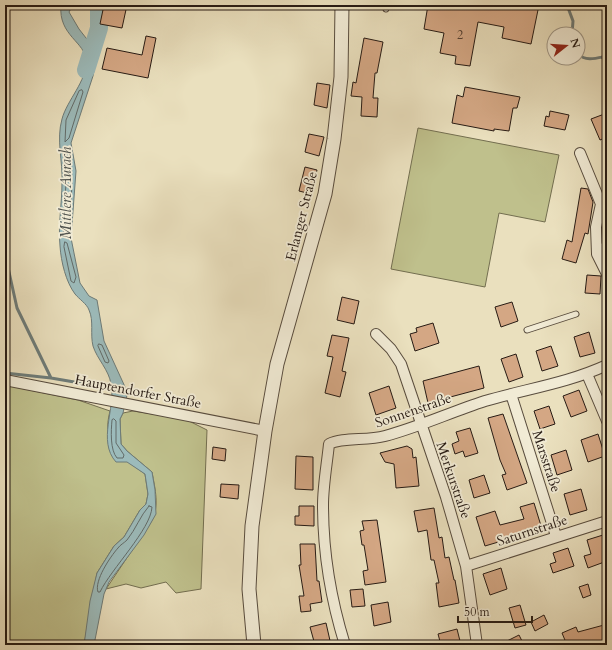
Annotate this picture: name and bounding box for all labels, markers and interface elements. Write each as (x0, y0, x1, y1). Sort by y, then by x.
north arrow (546, 26, 586, 66)
house number: 2 (457, 27, 463, 43)
text: N (567, 36, 584, 50)
water label: Mittlere Aurach (56, 146, 76, 239)
street label: Erlanger Straße (281, 169, 322, 263)
street label: Hauptendorfer Straße (73, 370, 203, 413)
street label: Sonnenstraße (372, 389, 454, 432)
street label: Marsstraße (528, 428, 565, 495)
street label: Merkurstraße (432, 439, 476, 521)
street label: Saturnstraße (494, 510, 570, 551)
scale bar (458, 598, 532, 624)
text: 50 m (464, 604, 491, 620)

